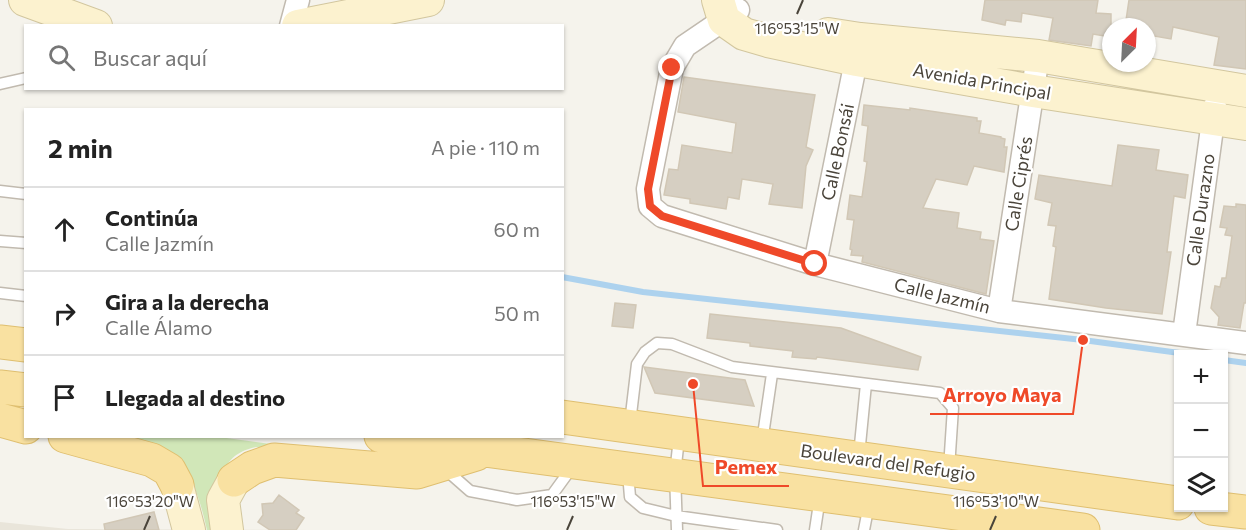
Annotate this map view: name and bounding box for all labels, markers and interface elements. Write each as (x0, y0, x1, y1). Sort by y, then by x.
north arrow (1102, 18, 1156, 72)
text: 116°53'15"W (754, 19, 840, 37)
search box (24, 24, 564, 90)
icon: search (45, 41, 78, 74)
text: Buscar aquí (93, 44, 207, 71)
route end (658, 54, 684, 80)
street label: Avenida Principal (911, 58, 1053, 104)
street label: Calle Bonsái (816, 101, 858, 202)
text: 2 min (48, 132, 113, 163)
text: A pie · 110 m (431, 135, 540, 159)
street label: Calle Ciprés (1000, 135, 1036, 233)
street label: Calle Durazno (1181, 152, 1219, 268)
text: Continúa (105, 204, 198, 231)
icon: ahead (48, 213, 81, 246)
text: 60 m (494, 217, 540, 241)
text: Calle Jazmín (105, 231, 214, 255)
route start (801, 250, 827, 276)
street label: Calle Jazmín (892, 272, 992, 318)
text: Gira a la derecha (105, 288, 269, 315)
icon: right (48, 297, 81, 330)
text: 50 m (494, 301, 540, 325)
text: Calle Álamo (105, 315, 212, 339)
map controls (1174, 350, 1228, 512)
button: + (1174, 350, 1228, 404)
callout: Arroyo Maya (930, 376, 1073, 414)
icon: arrive (48, 381, 81, 414)
text: Arroyo Maya (942, 382, 1062, 406)
text: Llegada al destino (105, 384, 285, 411)
button: − (1174, 404, 1228, 458)
street label: Boulevard del Refugio (799, 439, 977, 485)
callout: Pemex (703, 448, 789, 486)
text: Pemex (715, 454, 778, 478)
button: layers (1174, 458, 1228, 512)
text: 116°53'20"W (106, 492, 194, 510)
text: 116°53'15"W (530, 492, 616, 510)
text: 116°53'10"W (953, 492, 1039, 510)

